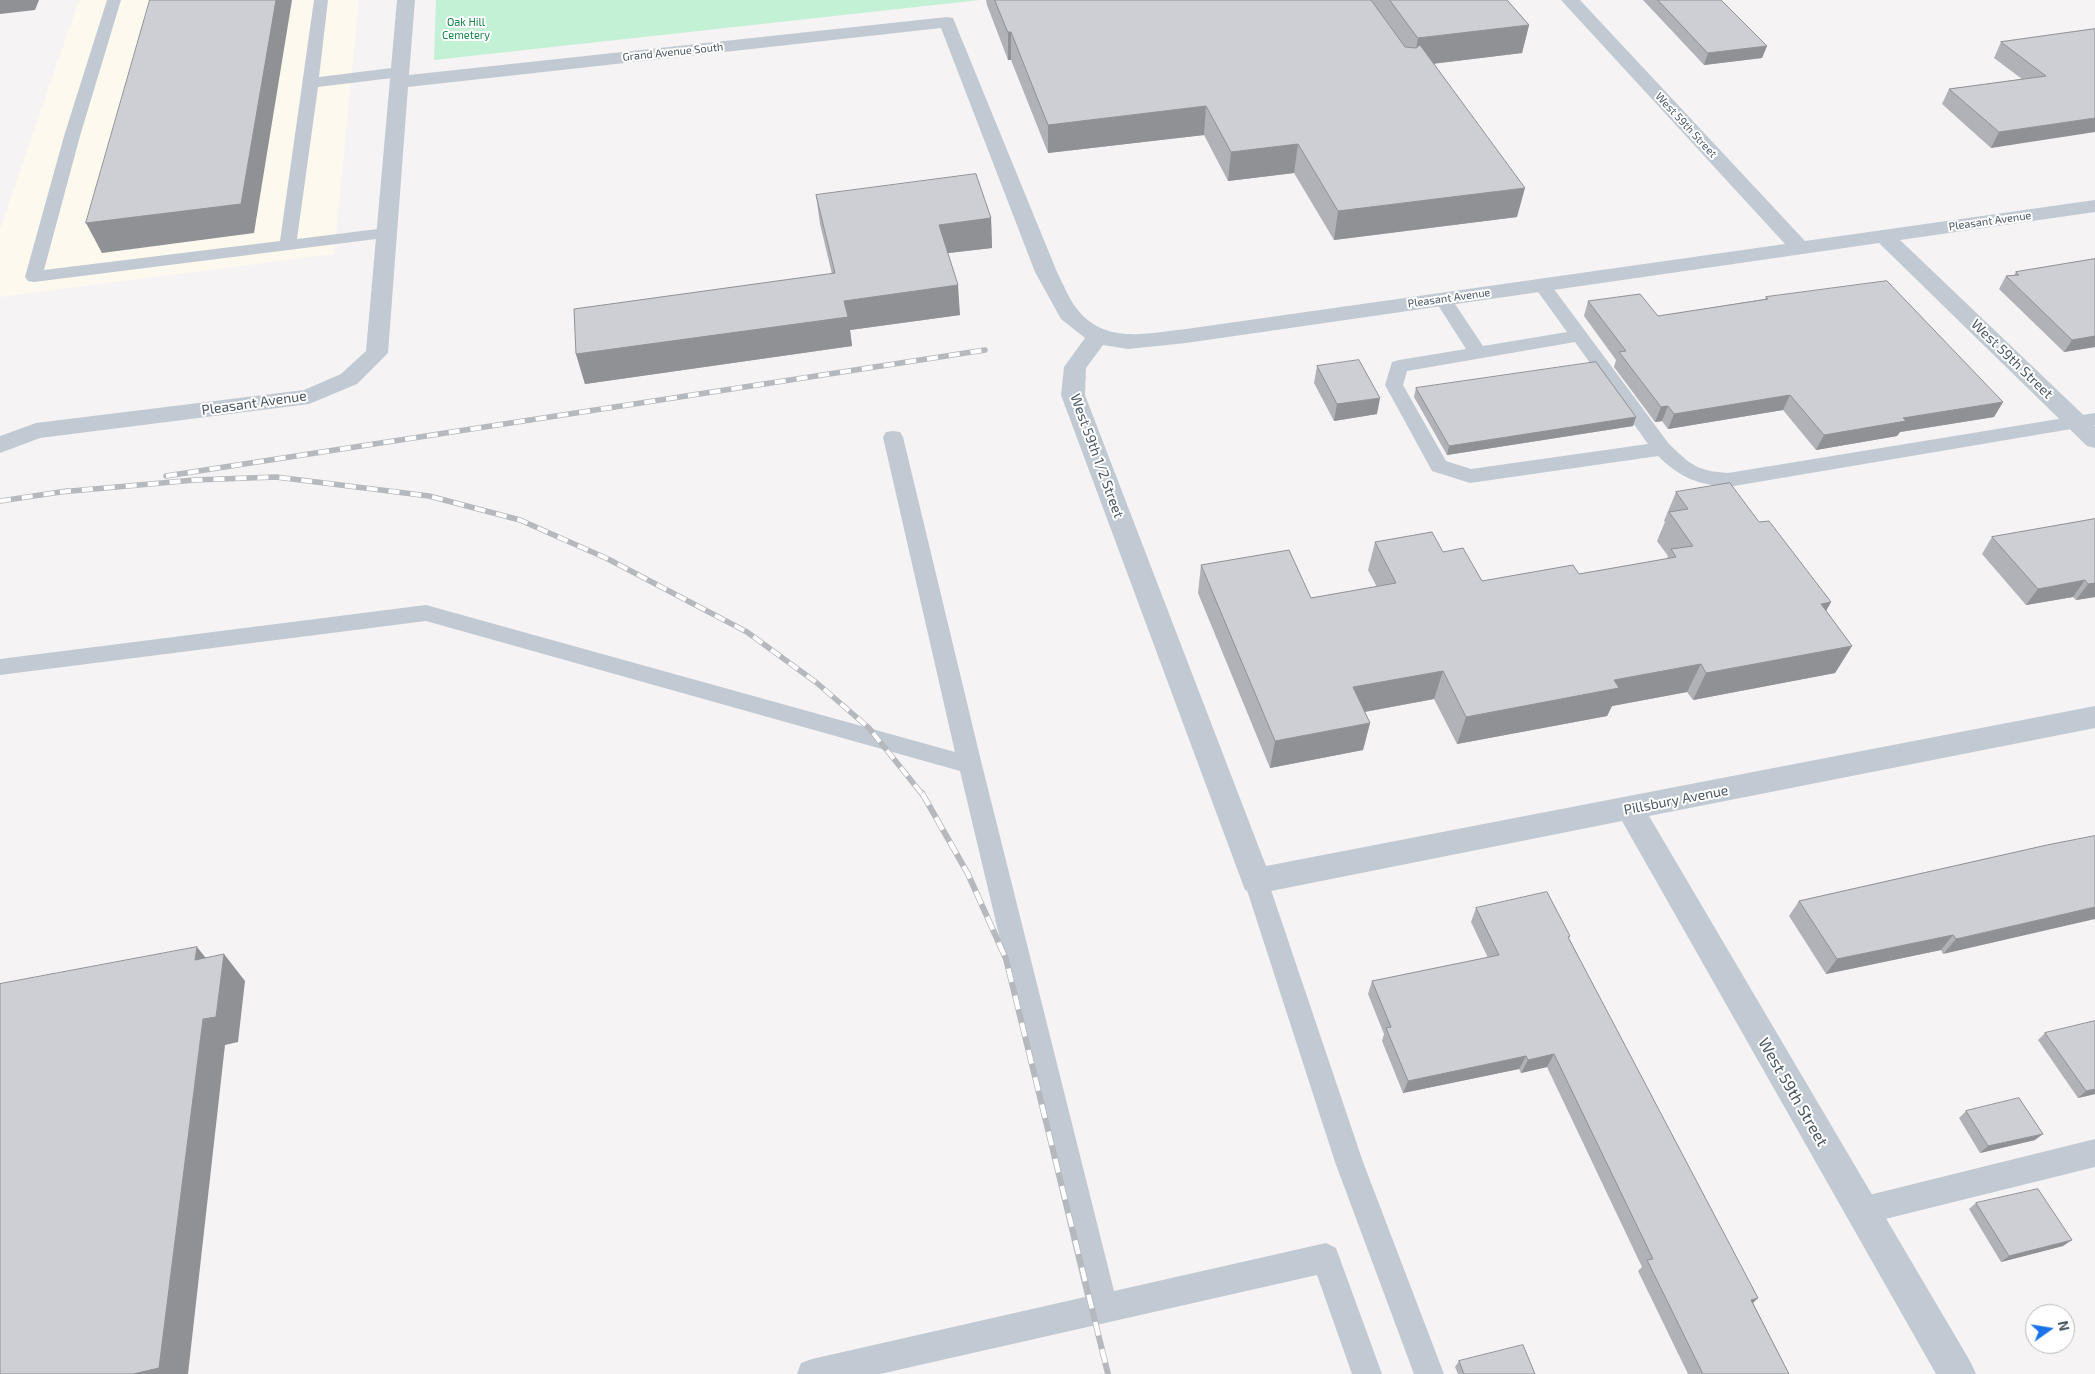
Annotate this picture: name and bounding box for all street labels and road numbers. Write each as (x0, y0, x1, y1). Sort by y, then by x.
street label: Grand Avenue South (622, 40, 724, 64)
street label: West 59th Street (1652, 90, 1720, 160)
street label: Pleasant Avenue (1948, 209, 2032, 233)
street label: Pleasant Avenue (1407, 286, 1491, 310)
street label: West 59th Street (1968, 316, 2056, 402)
street label: Pleasant Avenue (200, 387, 308, 419)
street label: West 59th 1/2 Street (1067, 392, 1127, 520)
street label: Pillsbury Avenue (1622, 782, 1730, 818)
street label: West 59th Street (1754, 1034, 1832, 1150)

